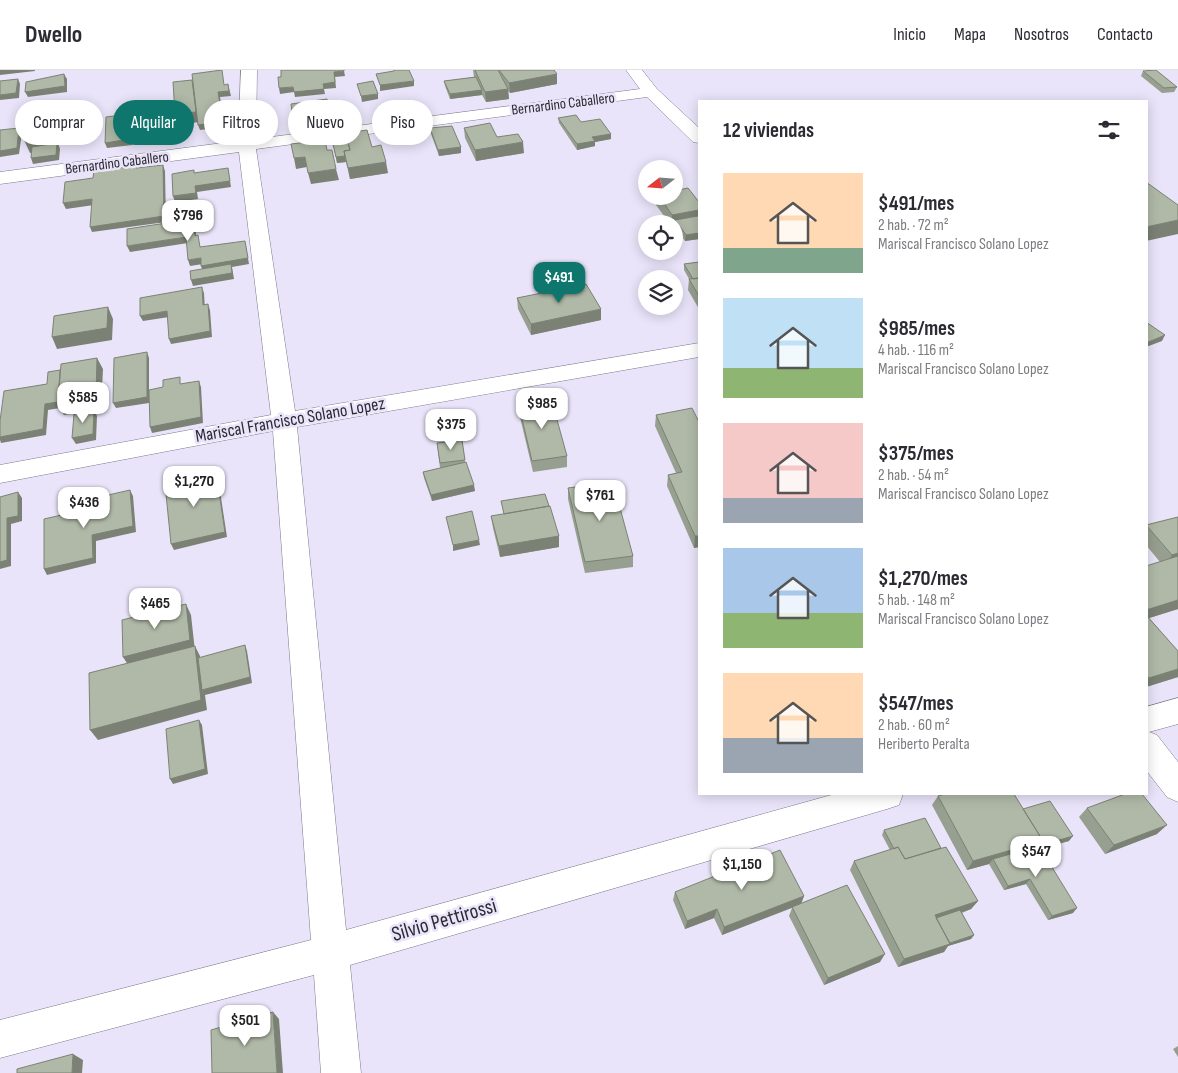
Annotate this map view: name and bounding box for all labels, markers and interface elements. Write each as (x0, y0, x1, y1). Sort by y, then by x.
text: Dwello (25, 20, 82, 49)
text: Inicio (893, 24, 926, 45)
text: Mapa (954, 24, 986, 45)
text: Nosotros (1014, 24, 1069, 45)
text: Contacto (1097, 24, 1153, 45)
street label: Bernardino Caballero (510, 88, 616, 120)
chip: Comprar (15, 100, 103, 145)
chip: Alquilar (113, 100, 194, 145)
chip: Filtros (204, 100, 278, 145)
chip: Nuevo (288, 100, 362, 145)
chip: Piso (372, 100, 433, 145)
icon: filters (1095, 116, 1123, 144)
text: 12 viviendas (723, 118, 814, 143)
street label: Bernardino Caballero (64, 147, 170, 179)
north arrow (638, 160, 682, 205)
map controls (638, 160, 683, 315)
text: $491/mes (878, 191, 954, 216)
icon: home (763, 193, 823, 253)
pin: $796 (158, 200, 218, 242)
text: $796 (173, 206, 203, 225)
button: locate (638, 215, 683, 260)
text: 2 hab. · 72 m² (878, 216, 949, 235)
text: Mariscal Francisco Solano Lopez (878, 235, 1049, 254)
pin: $491 (529, 262, 589, 304)
text: $491 (544, 268, 574, 287)
button: layers (638, 270, 683, 315)
text: $985/mes (878, 316, 955, 341)
icon: home (763, 318, 823, 378)
text: 4 hab. · 116 m² (878, 341, 954, 360)
text: Mariscal Francisco Solano Lopez (878, 360, 1049, 379)
pin: $585 (53, 382, 113, 424)
text: $585 (68, 388, 98, 407)
pin: $985 (512, 388, 572, 430)
street label: Mariscal Francisco Solano Lopez (194, 393, 387, 447)
text: $985 (527, 394, 557, 413)
pin: $375 (421, 408, 481, 451)
text: $375 (436, 415, 466, 434)
text: $375/mes (878, 441, 954, 466)
icon: home (763, 443, 823, 503)
pin: $1,270 (153, 466, 235, 508)
text: 2 hab. · 54 m² (878, 466, 949, 485)
text: $1,270 (174, 472, 214, 491)
pin: $761 (570, 480, 630, 522)
text: Mariscal Francisco Solano Lopez (878, 485, 1049, 504)
pin: $436 (54, 486, 114, 529)
text: $761 (586, 486, 614, 505)
text: $436 (69, 493, 99, 512)
text: $1,270/mes (878, 566, 968, 591)
icon: home (763, 568, 823, 628)
pin: $465 (125, 588, 185, 630)
text: 5 hab. · 148 m² (878, 591, 955, 610)
text: $465 (140, 594, 170, 613)
text: Mariscal Francisco Solano Lopez (878, 610, 1049, 629)
text: $547/mes (878, 691, 954, 716)
icon: home (763, 693, 823, 753)
text: 2 hab. · 60 m² (878, 716, 950, 735)
text: Heriberto Peralta (878, 735, 970, 754)
pin: $547 (1006, 836, 1066, 878)
text: $547 (1021, 842, 1051, 861)
pin: $1,150 (701, 848, 783, 891)
text: $1,150 (722, 855, 762, 874)
street label: Silvio Pettirossi (389, 893, 499, 947)
pin: $501 (215, 1004, 275, 1047)
text: $501 (230, 1011, 260, 1030)

